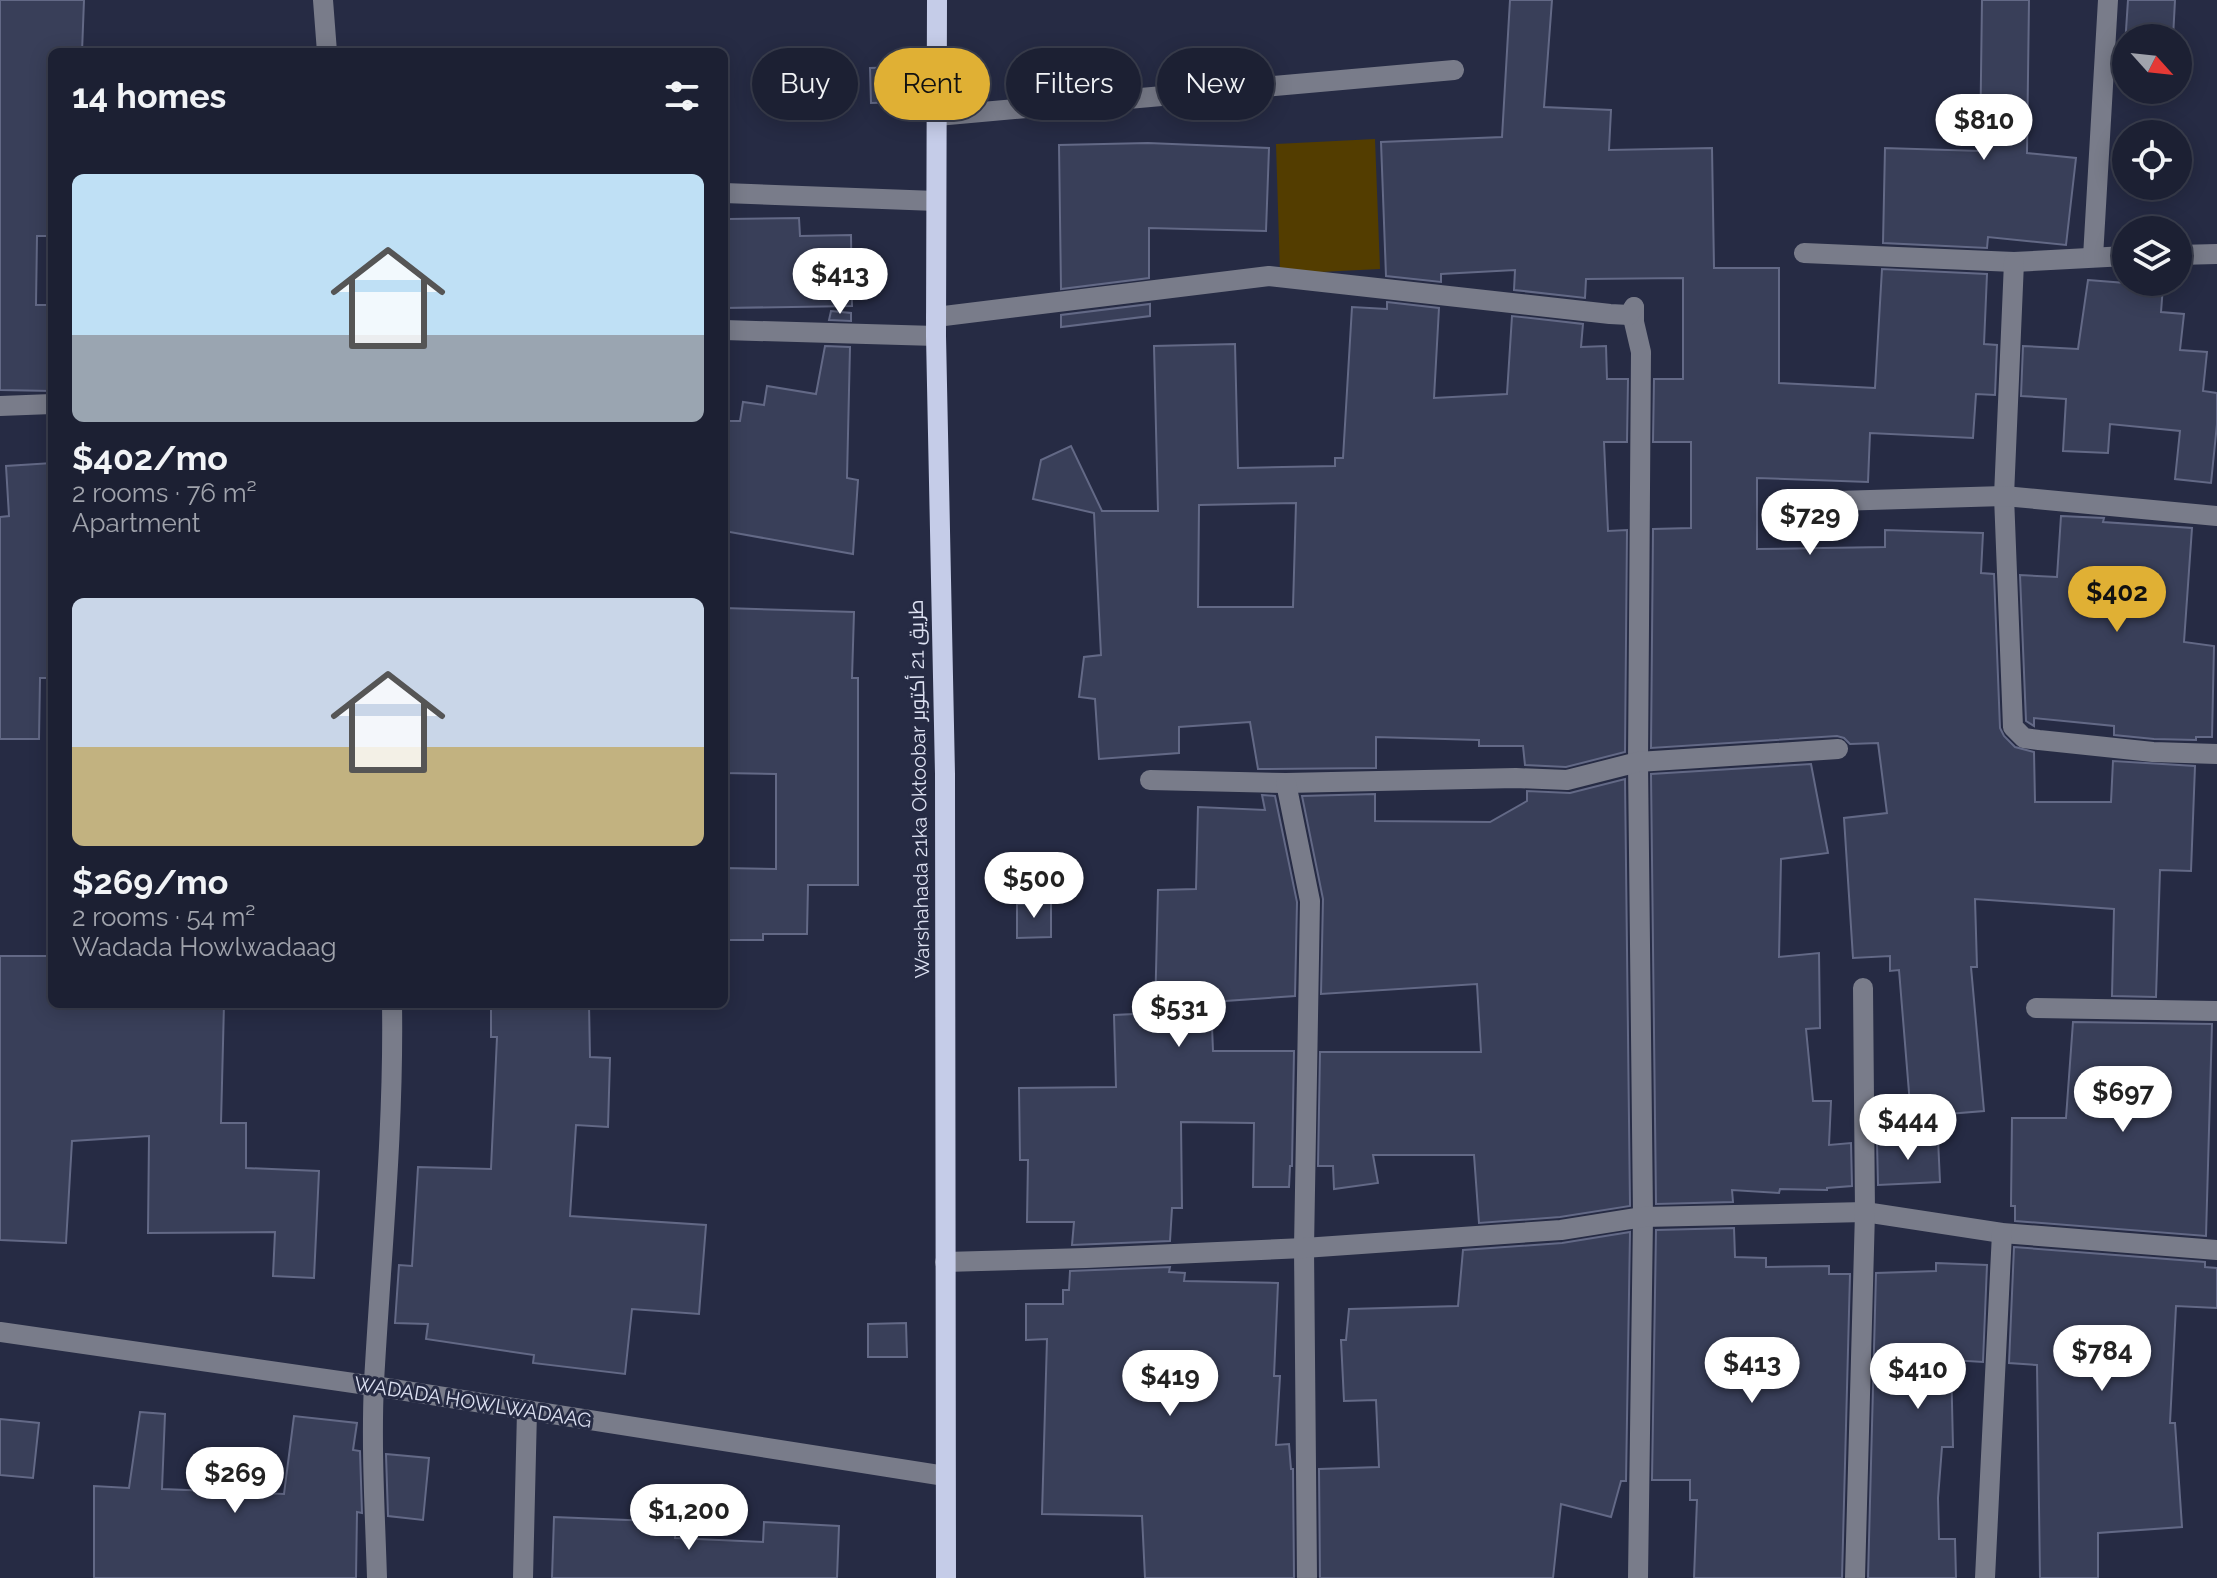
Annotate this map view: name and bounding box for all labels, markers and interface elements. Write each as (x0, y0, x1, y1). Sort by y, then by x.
north arrow (2112, 24, 2192, 104)
map controls (2112, 24, 2192, 296)
chip: Buy (752, 48, 858, 120)
chip: Rent (874, 48, 990, 120)
chip: Filters (1006, 48, 1141, 120)
chip: New (1157, 48, 1274, 120)
icon: filters (660, 74, 704, 118)
text: 14 homes (72, 76, 226, 116)
pin: $810 (1937, 94, 2031, 162)
text: $810 (1954, 105, 2015, 135)
button: locate (2112, 120, 2192, 200)
button: layers (2112, 216, 2192, 296)
icon: home (316, 226, 460, 370)
pin: $413 (793, 248, 887, 316)
text: $413 (811, 259, 869, 289)
text: $402/mo (72, 438, 228, 478)
text: 2 rooms · 76 m² (72, 478, 257, 508)
pin: $729 (1763, 489, 1857, 557)
text: $729 (1779, 500, 1841, 530)
text: Apartment (72, 508, 201, 538)
pin: $402 (2070, 566, 2164, 634)
text: $402 (2086, 577, 2148, 607)
street label: Warshahada 21ka Oktoobar طريق 21 أكتوبر (904, 599, 935, 979)
icon: home (316, 650, 460, 794)
pin: $500 (987, 852, 1081, 920)
text: $269/mo (72, 862, 228, 902)
text: $500 (1003, 863, 1065, 893)
text: 2 rooms · 54 m² (72, 902, 255, 932)
text: Wadada Howlwadaag (72, 932, 337, 962)
pin: $531 (1132, 981, 1226, 1049)
text: $531 (1150, 992, 1208, 1022)
pin: $697 (2076, 1066, 2170, 1134)
text: $697 (2092, 1077, 2154, 1107)
pin: $444 (1861, 1094, 1955, 1162)
text: $444 (1877, 1105, 1939, 1135)
pin: $784 (2055, 1325, 2149, 1393)
text: $784 (2071, 1336, 2133, 1366)
pin: $413 (1705, 1337, 1799, 1405)
pin: $410 (1871, 1343, 1965, 1411)
text: $413 (1723, 1348, 1781, 1378)
pin: $419 (1123, 1350, 1217, 1418)
text: $410 (1888, 1354, 1948, 1384)
text: $419 (1140, 1361, 1200, 1391)
street label: WADADA HOWLWADAAG (353, 1371, 593, 1433)
pin: $269 (188, 1447, 282, 1515)
text: $269 (204, 1458, 266, 1488)
pin: $1,200 (624, 1484, 754, 1552)
text: $1,200 (648, 1495, 730, 1525)

